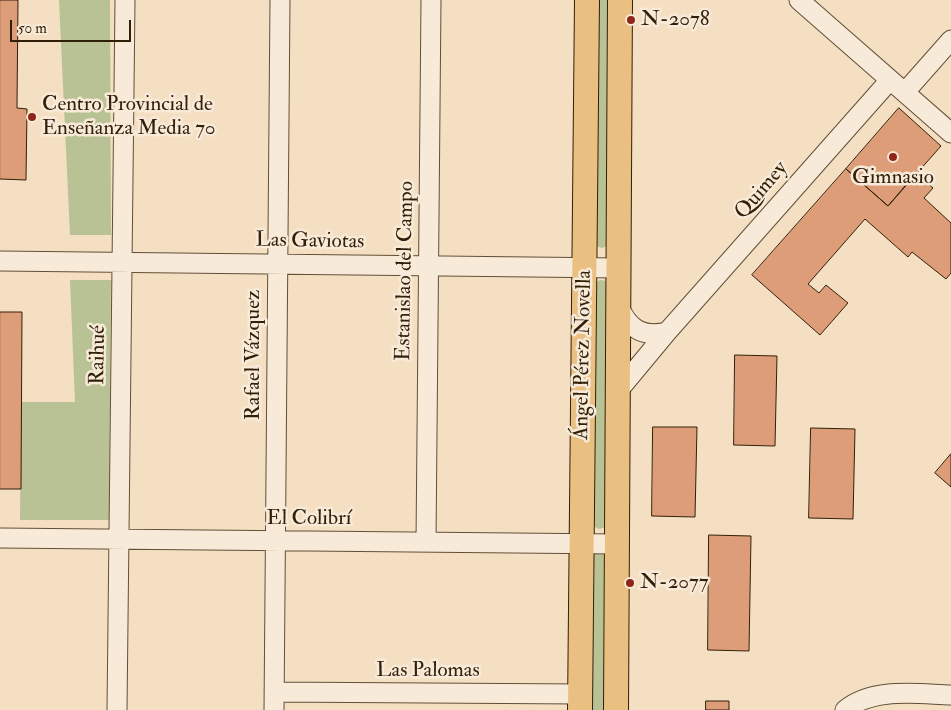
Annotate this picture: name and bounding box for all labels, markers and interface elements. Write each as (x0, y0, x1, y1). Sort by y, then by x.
place label: N-2078 (641, 7, 710, 33)
scale bar (12, 10, 134, 42)
marker: N-2078 (625, 14, 637, 26)
text: 50 m (18, 19, 47, 38)
place label: Centro Provincial de Enseñanza Media 70 (42, 92, 215, 142)
marker: Centro Provincial de Enseñanza Media 70 (26, 111, 38, 123)
marker: Gimnasio (887, 151, 899, 163)
street label: Quimey (730, 157, 794, 225)
place label: Gimnasio (852, 165, 934, 191)
street label: Estanislao del Campo (392, 181, 420, 361)
street label: Las Gaviotas (255, 228, 365, 256)
street label: Ángel Pérez Novella (570, 270, 598, 440)
street label: Rafael Vázquez (241, 290, 267, 420)
street label: Raihué (86, 325, 112, 385)
street label: El Colibrí (267, 506, 351, 532)
place label: N-2077 (640, 570, 708, 596)
marker: N-2077 (624, 577, 636, 589)
street label: Las Palomas (376, 658, 480, 684)

